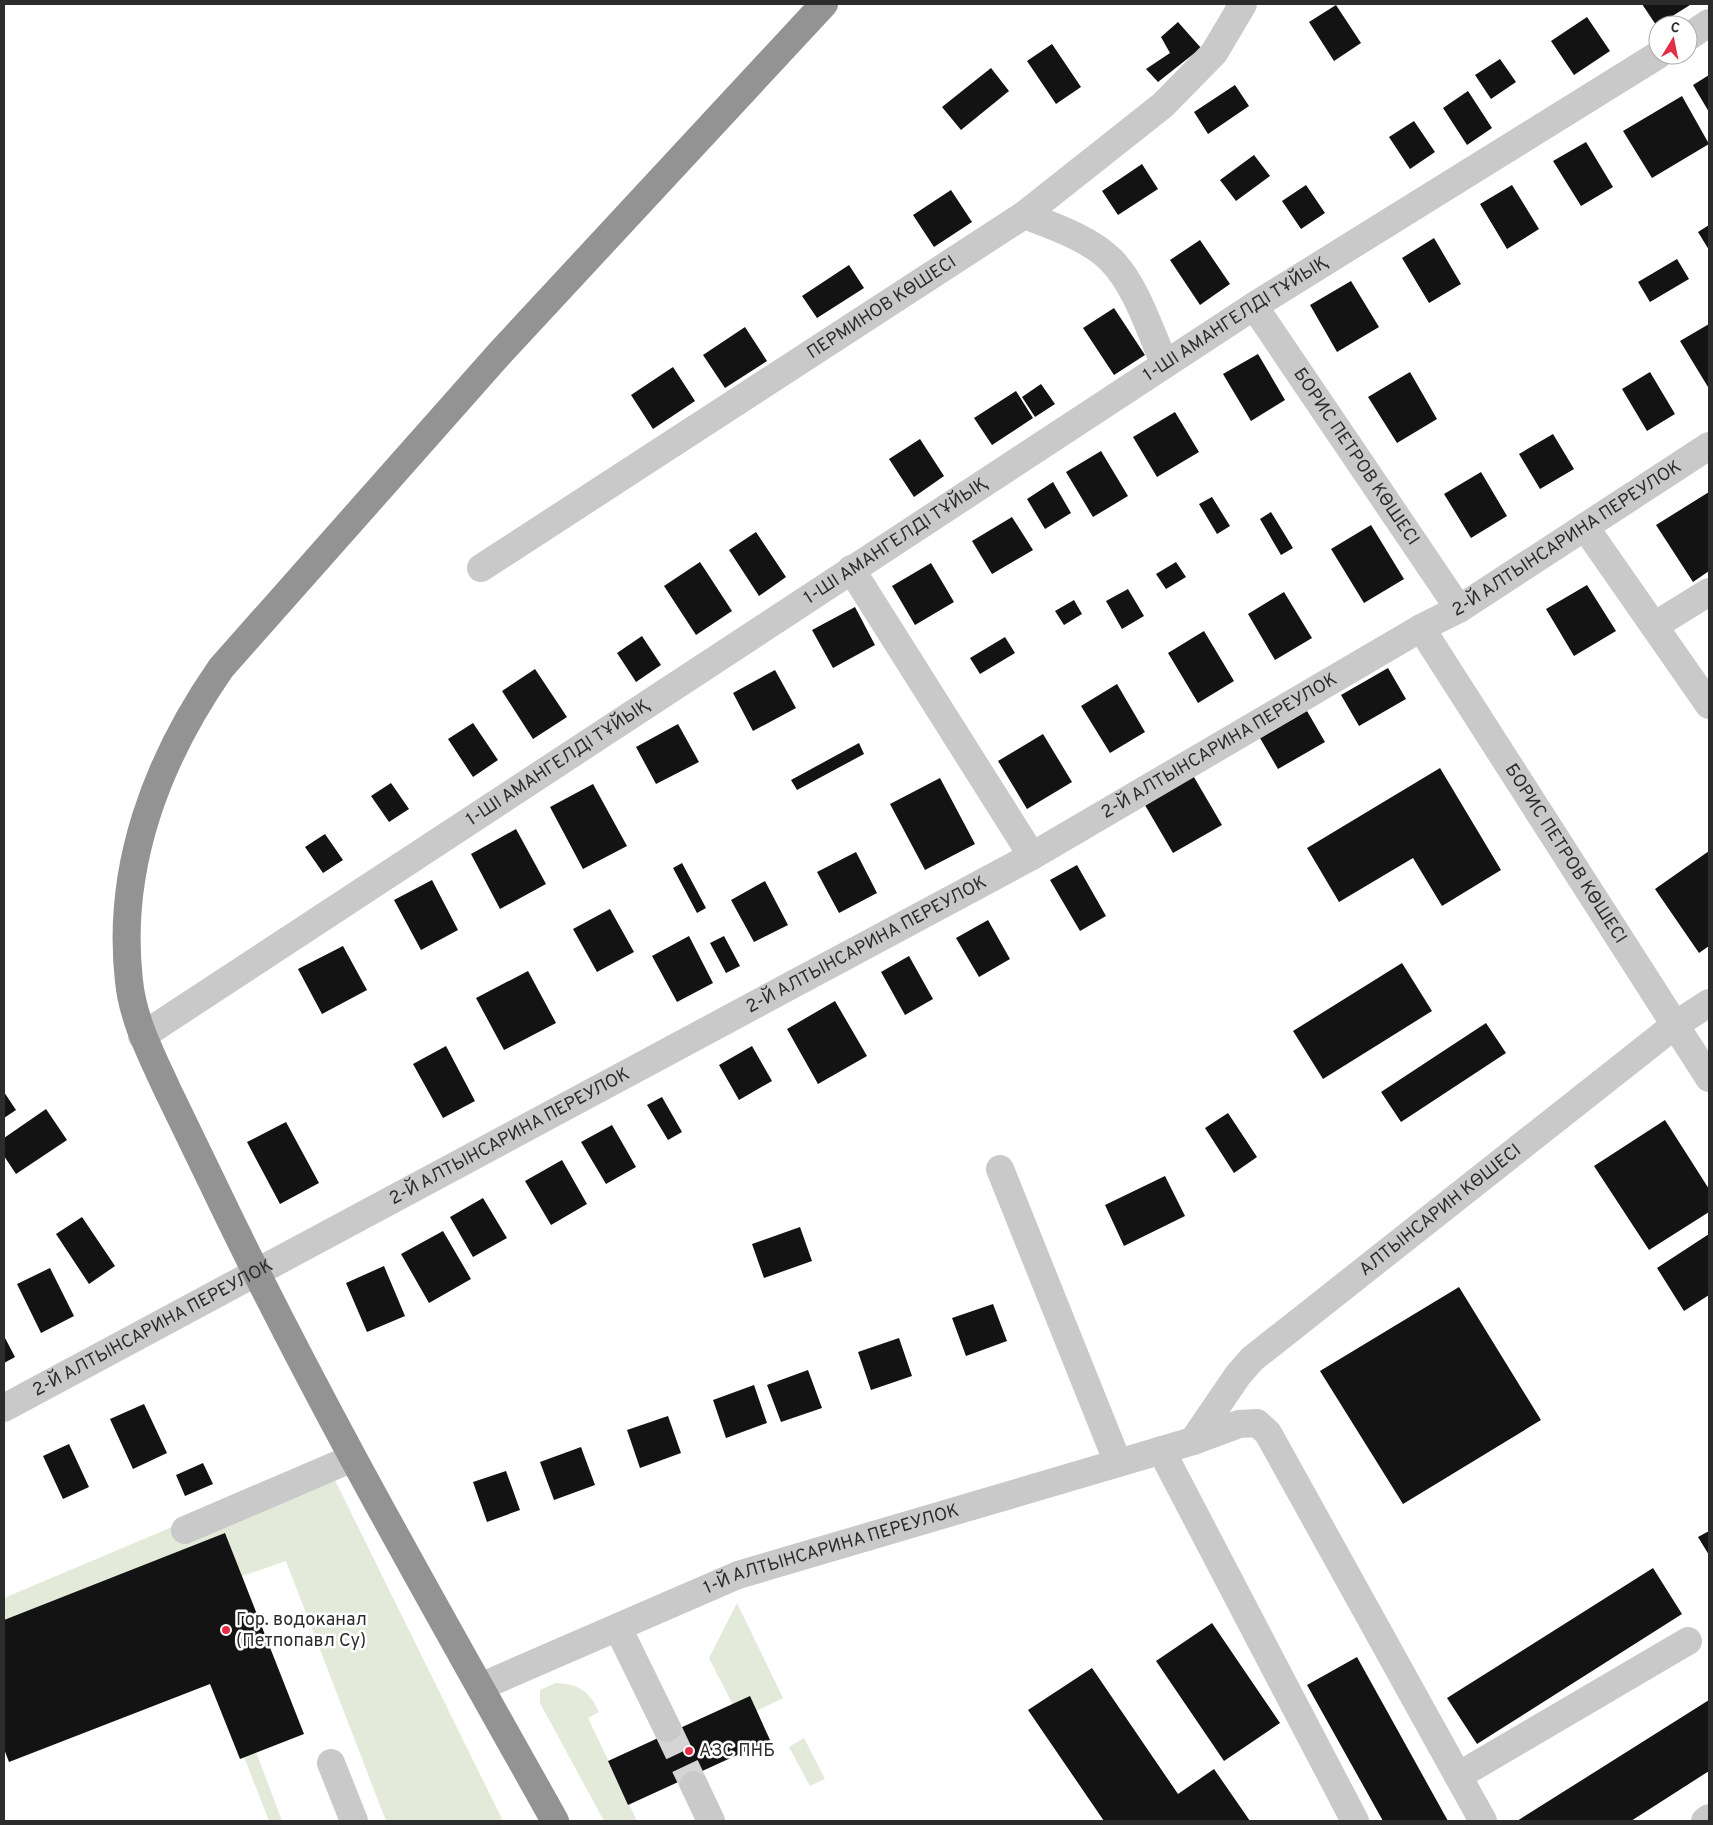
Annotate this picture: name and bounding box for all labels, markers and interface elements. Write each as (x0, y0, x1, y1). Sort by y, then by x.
north arrow (1648, 15, 1698, 65)
text: С (1669, 20, 1681, 38)
street label: ПЕРМИНОВ КӨШЕСІ (803, 251, 961, 364)
street label: 1-ШІ АМАНГЕЛДІ ТҰЙЫҚ (1139, 251, 1333, 387)
street label: БОРИС ПЕТРОВ КӨШЕСІ (1288, 364, 1424, 550)
street label: 2-Й АЛТЫНСАРИНА ПЕРЕУЛОК (1448, 455, 1686, 622)
street label: 1-ШІ АМАНГЕЛДІ ТҰЙЫҚ (800, 472, 992, 610)
street label: 2-Й АЛТЫНСАРИНА ПЕРЕУЛОК (1097, 668, 1342, 824)
street label: 1-ШІ АМАНГЕЛДІ ТҰЙЫҚ (462, 694, 655, 831)
street label: БОРИС ПЕТРОВ КӨШЕСІ (1499, 759, 1632, 948)
street label: 2-Й АЛТЫНСАРИНА ПЕРЕУЛОК (742, 871, 991, 1019)
street label: 2-Й АЛТЫНСАРИНА ПЕРЕУЛОК (386, 1063, 634, 1210)
street label: АЛТЫНСАРИН КӨШЕСІ (1355, 1139, 1526, 1281)
street label: 2-Й АЛТЫНСАРИНА ПЕРЕУЛОК (29, 1254, 277, 1402)
street label: 1-Й АЛТЫНСАРИНА ПЕРЕУЛОК (700, 1499, 962, 1600)
place label: Гор. водоканал (Петпопавл Су) (236, 1609, 367, 1653)
marker: Гор. водоканал (Петпопавл Су) (220, 1624, 232, 1636)
place label: АЗС ПНБ (699, 1740, 775, 1763)
marker: АЗС ПНБ (683, 1745, 695, 1757)

